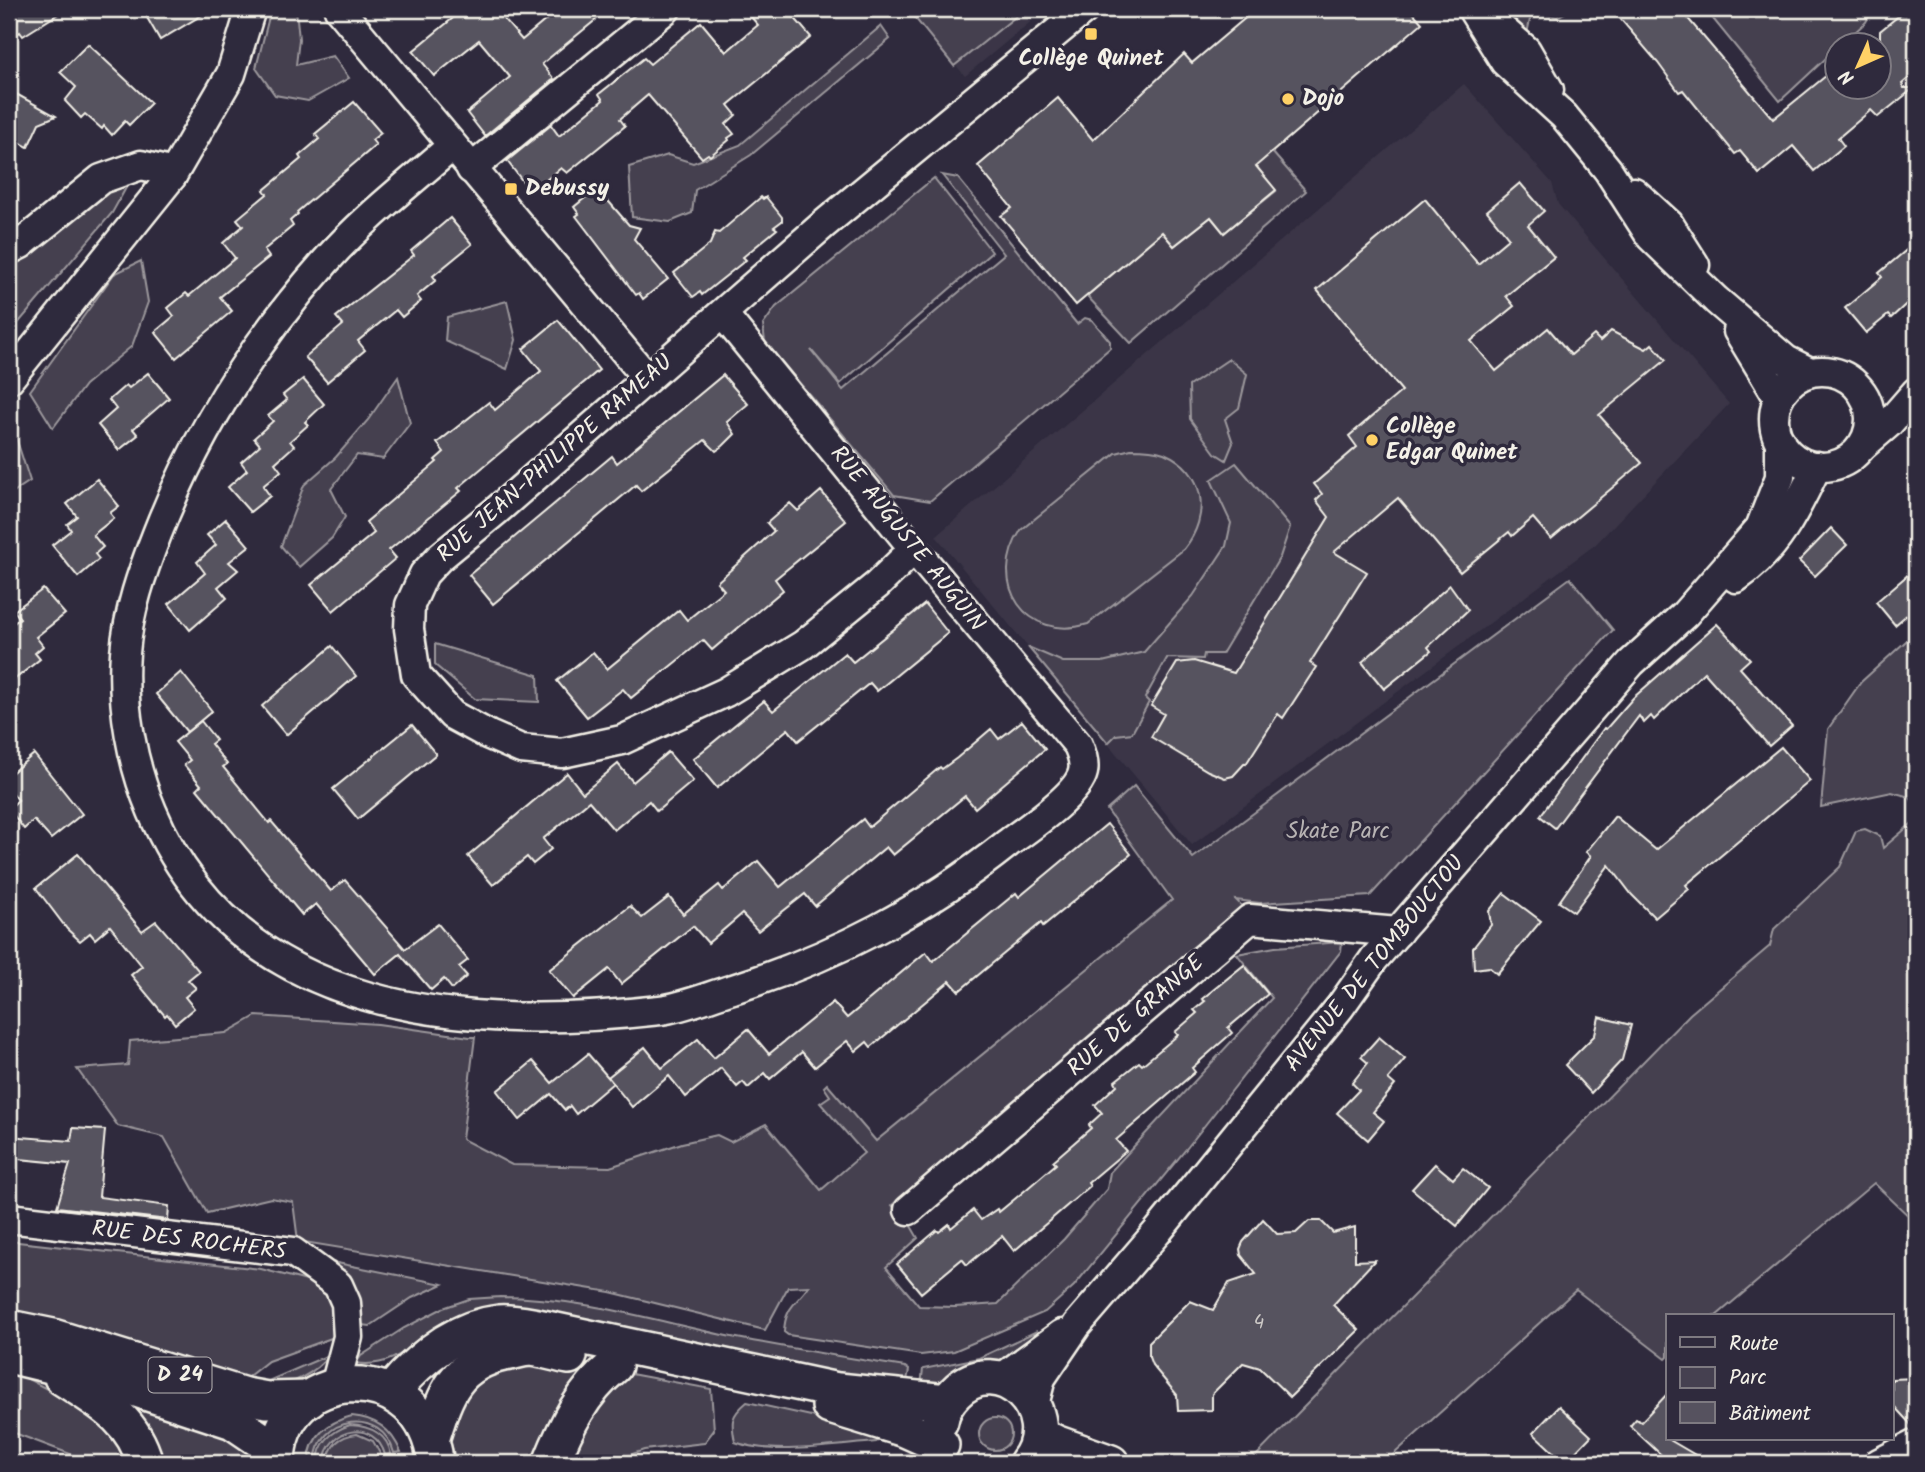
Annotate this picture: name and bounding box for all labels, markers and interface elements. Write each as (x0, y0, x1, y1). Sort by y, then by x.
marker: Collège Quinet (1083, 26, 1099, 42)
north arrow (1824, 32, 1894, 102)
place label: Collège Quinet (1018, 41, 1164, 77)
text: N (1833, 62, 1862, 91)
place label: Dojo (1302, 81, 1344, 117)
marker: Dojo (1280, 91, 1296, 107)
place label: Debussy (525, 171, 609, 207)
marker: Debussy (503, 181, 519, 197)
street label: RUE JEAN-PHILIPPE RAMEAU (429, 346, 681, 572)
place label: Collège Edgar Quinet (1386, 409, 1518, 471)
marker: Collège Edgar Quinet (1364, 432, 1380, 448)
street label: RUE AUGUSTE AUGUIN (820, 438, 994, 640)
park label: Skate Parc (1286, 814, 1390, 850)
street label: AVENUE DE TOMBOUCTOU (1276, 847, 1474, 1080)
street label: RUE DE GRANGE (1059, 946, 1213, 1086)
street label: RUE DES ROCHERS (90, 1211, 288, 1271)
house number: 4 (1254, 1308, 1264, 1338)
legend (1666, 1314, 1894, 1440)
text: Route (1729, 1328, 1779, 1361)
road number: D 24 (148, 1358, 212, 1392)
text: Parc (1729, 1362, 1767, 1395)
text: Bâtiment (1729, 1398, 1812, 1431)

